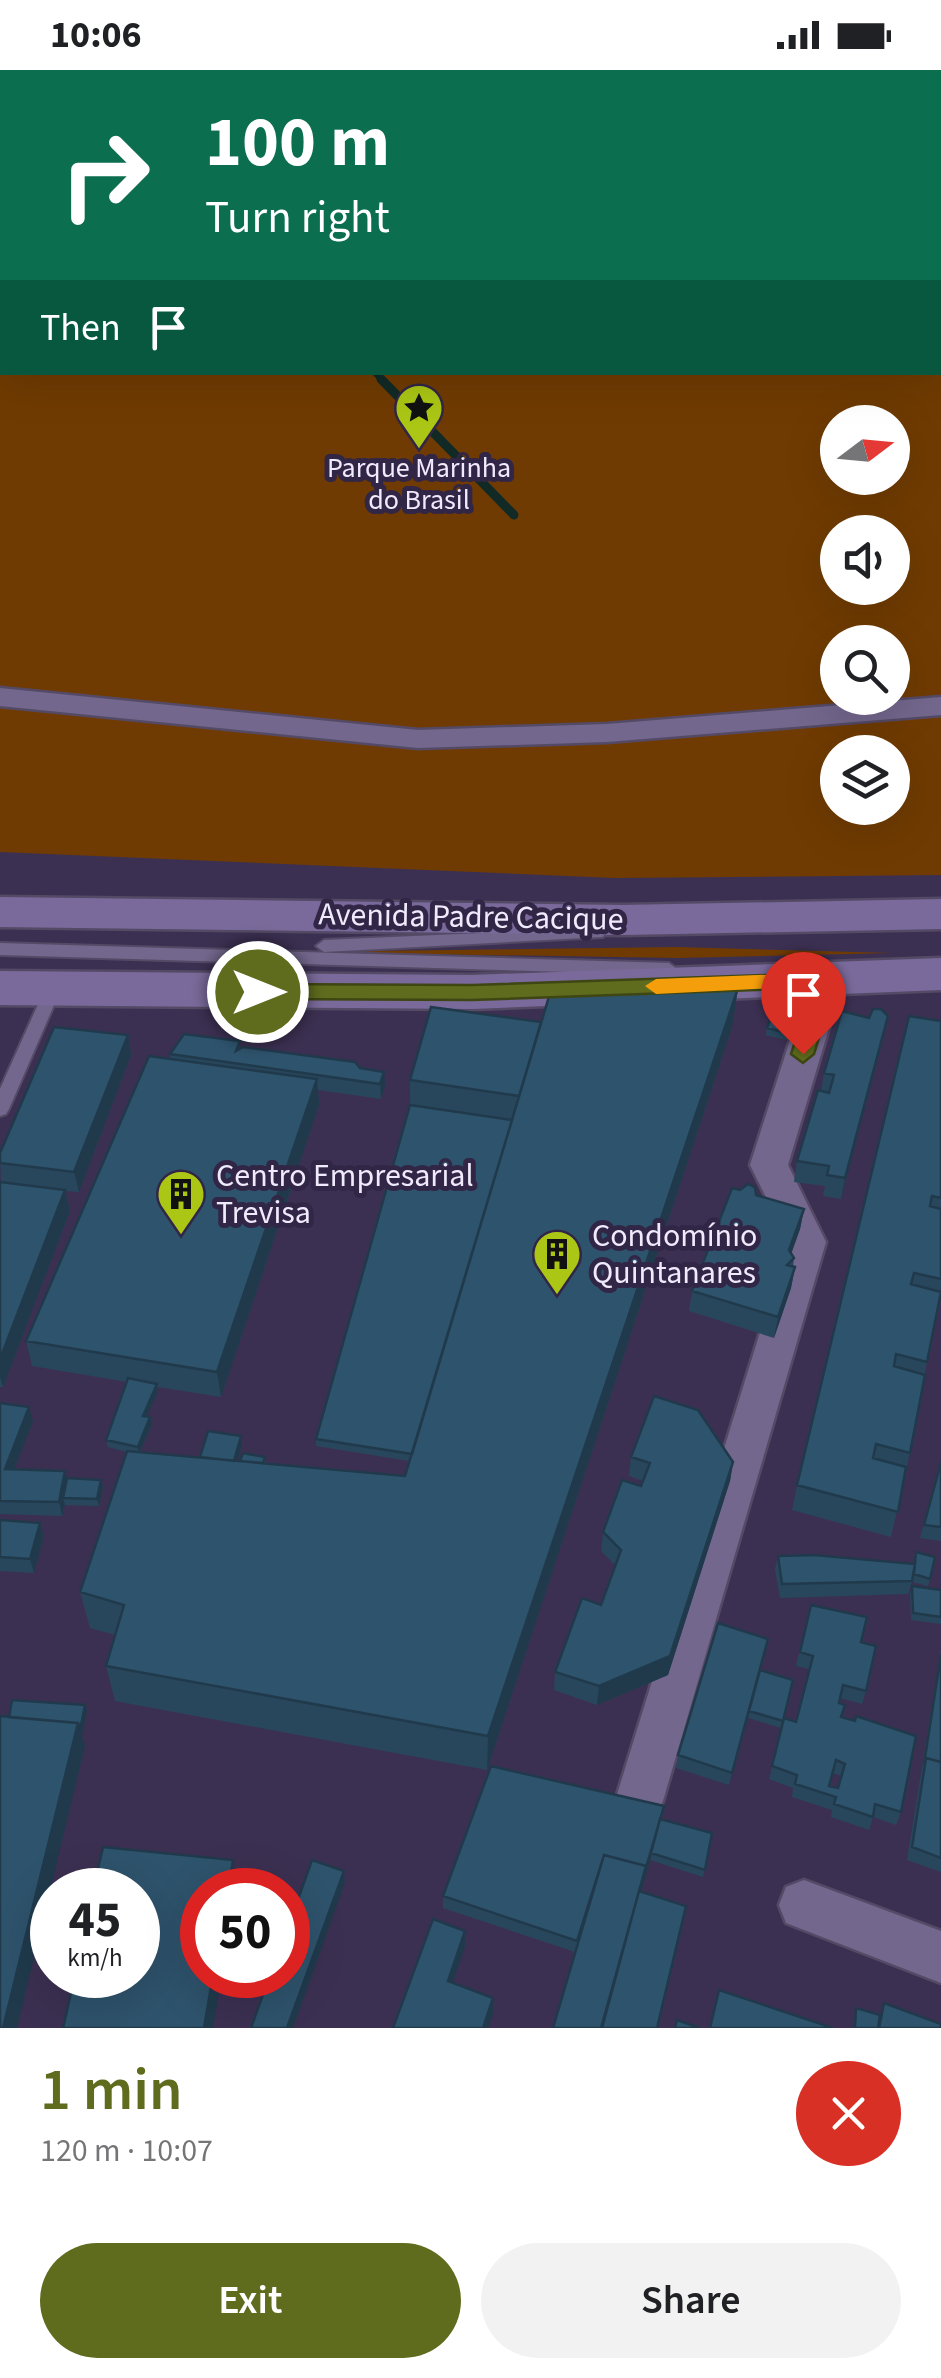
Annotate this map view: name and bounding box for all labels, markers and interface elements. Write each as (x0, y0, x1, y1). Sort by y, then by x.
text: 10:06 (50, 8, 142, 62)
text: 100 m (205, 93, 390, 193)
icon: right (40, 110, 170, 240)
text: Turn right (205, 186, 390, 250)
icon: arrive (141, 300, 196, 355)
text: Then (40, 301, 121, 355)
place icon: Parque Marinha do Brasil (393, 382, 445, 450)
north arrow (820, 405, 910, 495)
map controls (820, 405, 910, 825)
place label: Parque Marinha do Brasil (327, 448, 511, 520)
button: sound (820, 515, 910, 605)
button: search (820, 625, 910, 715)
button: layers (820, 735, 910, 825)
street label: Avenida Padre Cacique (318, 891, 624, 943)
position arrow (206, 940, 310, 1044)
pin (761, 952, 846, 1055)
icon: arrive (776, 967, 831, 1022)
place label: Centro Empresarial Trevisa (216, 1153, 474, 1236)
building icon: Centro Empresarial Trevisa (155, 1168, 207, 1236)
place label: Condomínio Quintanares (592, 1213, 757, 1296)
building icon: Condomínio Quintanares (531, 1228, 583, 1296)
speed limit sign: 50 (180, 1868, 310, 1998)
text: 45 (69, 1885, 121, 1956)
text: km/h (67, 1940, 123, 1976)
text: 1 min (40, 2048, 183, 2133)
button: close (796, 2061, 901, 2166)
text: 120 m · 10:07 (40, 2128, 213, 2174)
button: Exit (40, 2243, 461, 2358)
button: Share (481, 2243, 901, 2358)

